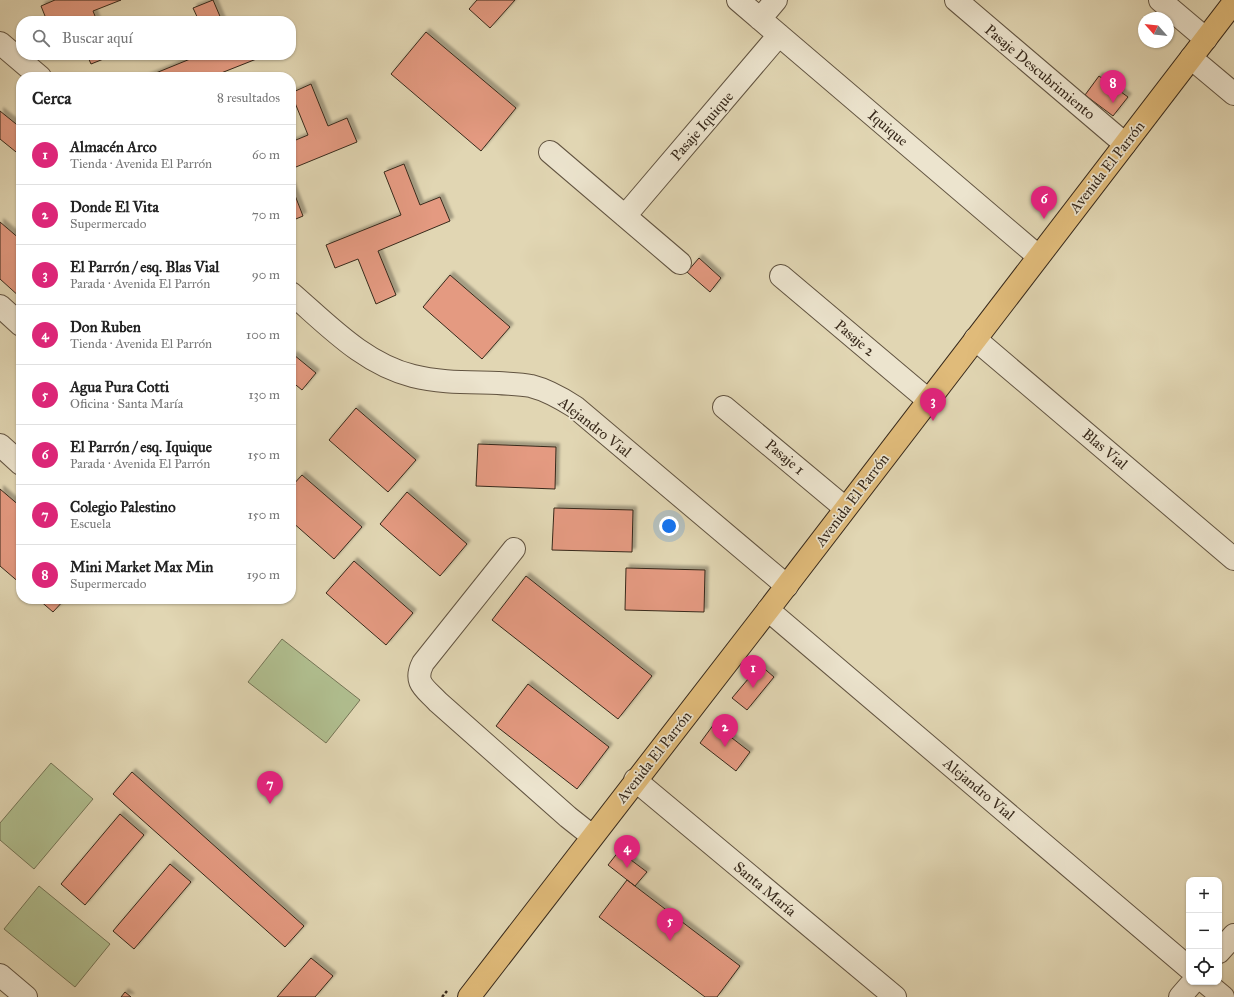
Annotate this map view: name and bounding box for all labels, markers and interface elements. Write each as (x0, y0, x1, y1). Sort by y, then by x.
north arrow (1138, 12, 1174, 48)
search box (16, 16, 296, 60)
street label: Pasaje Descubrimiento (981, 21, 1099, 124)
icon: search (30, 27, 52, 49)
text: Buscar aquí (62, 29, 133, 47)
pin: 8 (1100, 70, 1126, 103)
text: Cerca (32, 88, 71, 109)
street label: Pasaje Iquique (667, 88, 738, 165)
text: 8 resultados (217, 90, 280, 106)
street label: Iquique (864, 106, 912, 151)
street label: Avenida El Parrón (1065, 117, 1148, 217)
text: Almacén Arco (70, 138, 157, 156)
text: 1 (42, 147, 48, 163)
text: 60 m (252, 147, 280, 163)
text: Tienda · Avenida El Parrón (70, 156, 212, 172)
pin: 6 (1031, 186, 1057, 219)
text: Donde El Vita (70, 198, 159, 216)
text: 2 (42, 207, 48, 223)
text: 70 m (252, 207, 280, 223)
text: Supermercado (70, 216, 146, 232)
text: El Parrón / esq. Blas Vial (70, 258, 219, 276)
text: 3 (42, 267, 48, 283)
text: 90 m (252, 267, 280, 283)
text: Parada · Avenida El Parrón (70, 276, 210, 292)
street label: Pasaje 2 (831, 316, 879, 360)
text: Don Ruben (70, 318, 141, 336)
text: 4 (41, 327, 49, 343)
text: 100 m (246, 327, 280, 343)
text: Tienda · Avenida El Parrón (70, 336, 212, 352)
text: Agua Pura Cotti (70, 378, 169, 396)
text: 5 (42, 387, 48, 403)
text: 130 m (248, 387, 280, 403)
pin: 3 (920, 388, 946, 421)
street label: Alejandro Vial (554, 392, 636, 462)
text: Oficina · Santa María (70, 396, 183, 412)
street label: Blas Vial (1079, 425, 1132, 474)
street label: Pasaje 1 (762, 435, 808, 479)
text: El Parrón / esq. Iquique (70, 438, 212, 456)
text: 6 (42, 447, 48, 463)
text: 150 m (248, 447, 280, 463)
street label: Avenida El Parrón (811, 450, 893, 551)
text: Parada · Avenida El Parrón (70, 456, 210, 472)
text: Colegio Palestino (70, 498, 176, 516)
text: 7 (42, 507, 48, 523)
text: 150 m (248, 507, 280, 523)
text: Escuela (70, 516, 111, 532)
your location (659, 516, 679, 536)
text: Mini Market Max Min (70, 558, 213, 576)
text: 8 (42, 567, 48, 583)
text: 190 m (247, 567, 280, 583)
text: Supermercado (70, 576, 146, 592)
pin: 1 (740, 655, 766, 688)
street label: Avenida El Parrón (612, 707, 695, 807)
pin: 2 (712, 714, 738, 747)
street label: Alejandro Vial (939, 753, 1019, 825)
pin: 7 (257, 771, 283, 804)
pin: 4 (614, 835, 640, 868)
street label: Santa María (730, 858, 800, 921)
map controls (1186, 877, 1222, 985)
button: + (1186, 877, 1222, 913)
pin: 5 (657, 908, 683, 941)
button: − (1186, 913, 1222, 949)
button: locate (1186, 949, 1222, 985)

